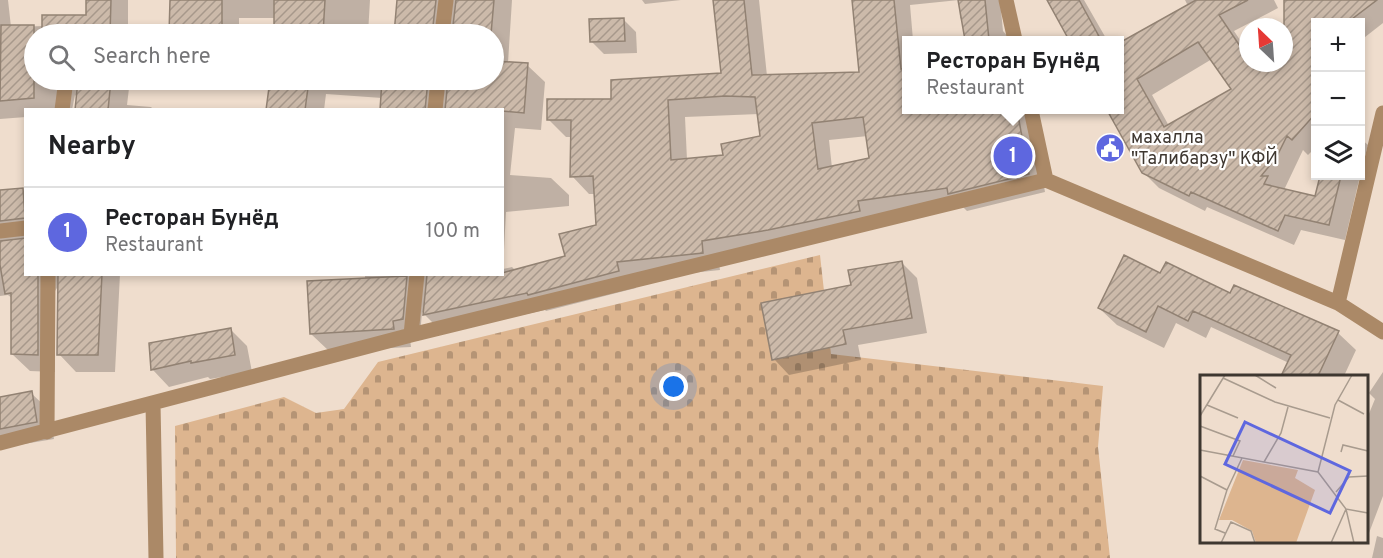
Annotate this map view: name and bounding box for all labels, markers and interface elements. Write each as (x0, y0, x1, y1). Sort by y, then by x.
north arrow (1239, 18, 1293, 72)
map controls (1311, 18, 1365, 180)
button: + (1311, 18, 1365, 72)
search box (24, 24, 504, 90)
popup (902, 36, 1124, 114)
icon: search (45, 41, 78, 74)
text: Search here (93, 44, 211, 71)
text: Ресторан Бунёд (926, 49, 1100, 76)
button: − (1311, 72, 1365, 126)
text: Restaurant (926, 76, 1025, 102)
button: layers (1311, 126, 1365, 180)
place label: махалла "Талибарзу" КФЙ (1131, 127, 1278, 171)
text: Nearby (48, 131, 136, 164)
public building icon: махалла "Талибарзу" КФЙ (1094, 132, 1126, 164)
pin: 1 (994, 134, 1032, 178)
text: Ресторан Бунёд (105, 206, 279, 233)
text: 1 (64, 219, 72, 245)
text: 100 m (425, 219, 480, 245)
text: Restaurant (105, 233, 204, 259)
your location (659, 372, 688, 401)
inset map (1200, 375, 1368, 543)

